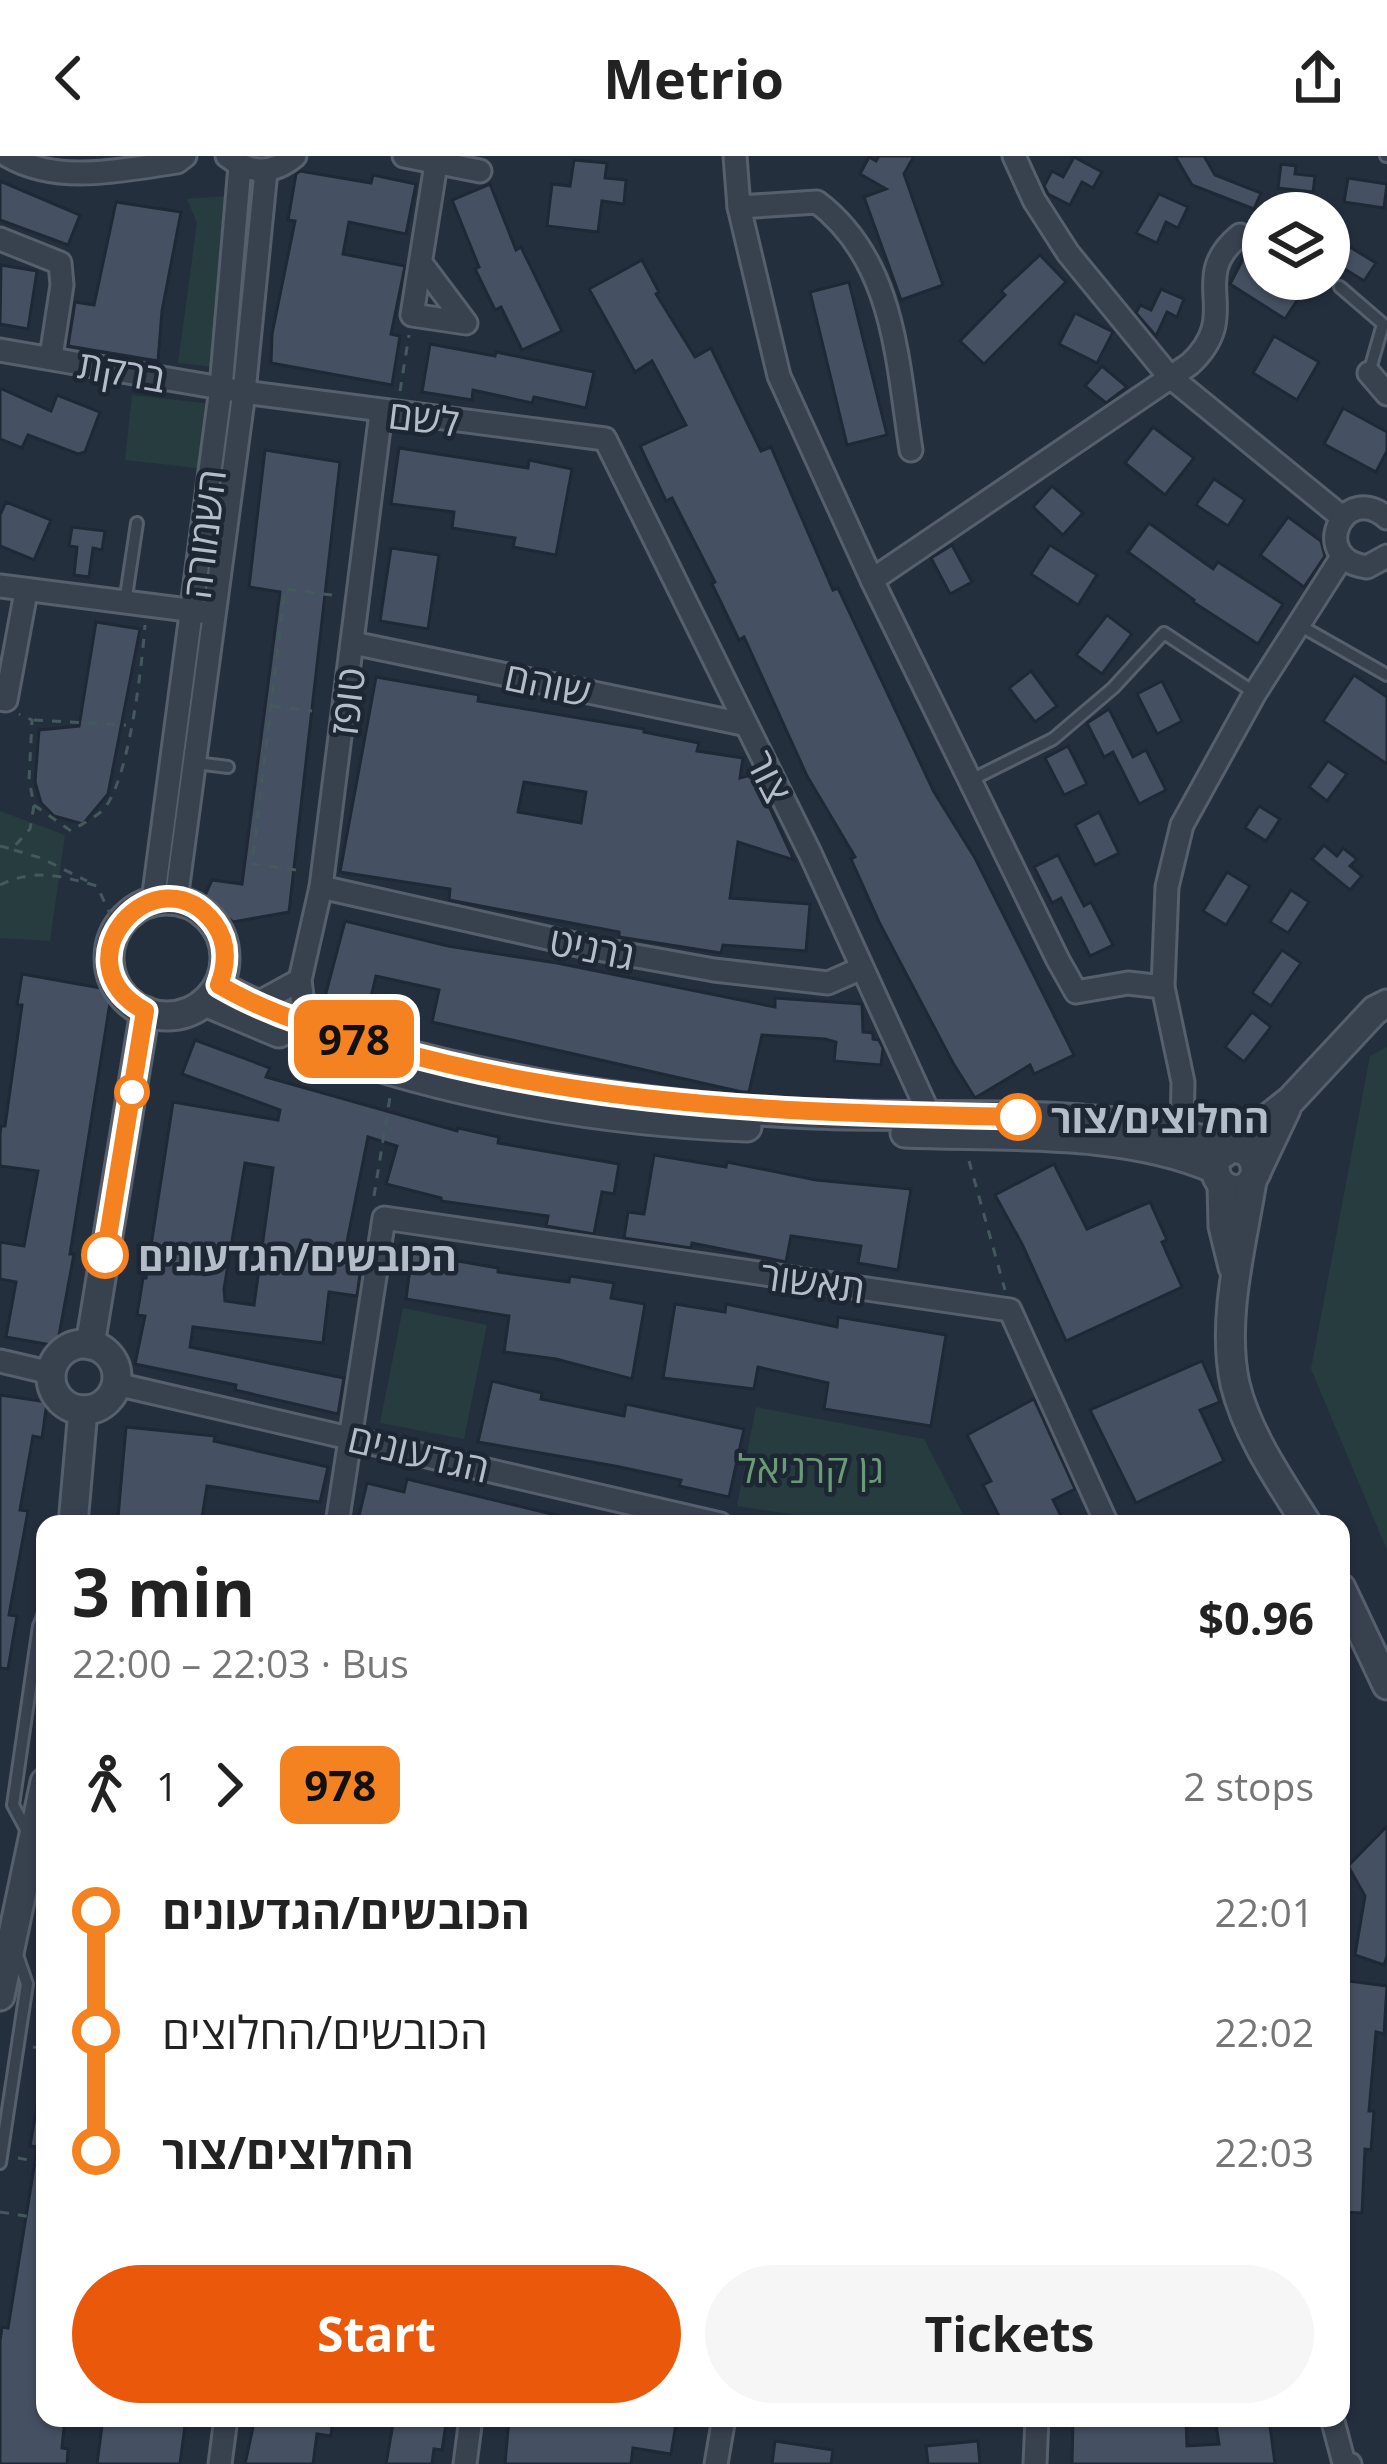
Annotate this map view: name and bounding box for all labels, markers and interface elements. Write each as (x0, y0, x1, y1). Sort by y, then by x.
text: Metrio (603, 41, 784, 115)
icon: back (36, 45, 102, 111)
icon: share (1285, 45, 1351, 111)
map controls (1242, 192, 1350, 300)
button: layers (1242, 192, 1350, 300)
street label: ברקת (74, 336, 170, 404)
street label: לשם (386, 386, 462, 448)
street label: השמורה (169, 466, 237, 602)
street label: שוהם (500, 648, 596, 718)
street label: טופז (316, 664, 376, 738)
street label: צור (735, 741, 805, 811)
street label: גרניט (545, 913, 639, 981)
line badge: 978 (285, 1000, 423, 1078)
text: 978 (318, 1010, 390, 1067)
unlabelled marker (116, 1076, 148, 1108)
place label: החלוצים/צור (1051, 1091, 1269, 1144)
marker: החלוצים/צור (996, 1095, 1040, 1139)
place label: הכובשים/הגדעונים (138, 1229, 457, 1282)
marker: הכובשים/הגדעונים (83, 1233, 127, 1277)
street label: תאשור (758, 1247, 868, 1315)
street label: הגדעונים (343, 1410, 495, 1494)
park label: גן קרניאל (738, 1441, 884, 1494)
text: 3 min (72, 1546, 255, 1636)
text: $0.96 (1198, 1587, 1314, 1648)
text: 22:00 – 22:03 · Bus (72, 1636, 409, 1689)
icon: walk (72, 1752, 138, 1818)
icon: forward (196, 1752, 262, 1818)
text: 978 (304, 1756, 376, 1813)
text: 1 (156, 1759, 178, 1812)
text: 2 stops (1183, 1759, 1314, 1812)
text: הכובשים/הגדעונים (162, 1881, 530, 1942)
text: 22:01 (1215, 1885, 1314, 1938)
text: הכובשים/החלוצים (162, 2001, 488, 2062)
text: 22:02 (1215, 2005, 1314, 2058)
text: החלוצים/צור (162, 2121, 414, 2182)
text: 22:03 (1215, 2125, 1314, 2178)
button: Start (72, 2265, 681, 2403)
button: Tickets (705, 2265, 1314, 2403)

